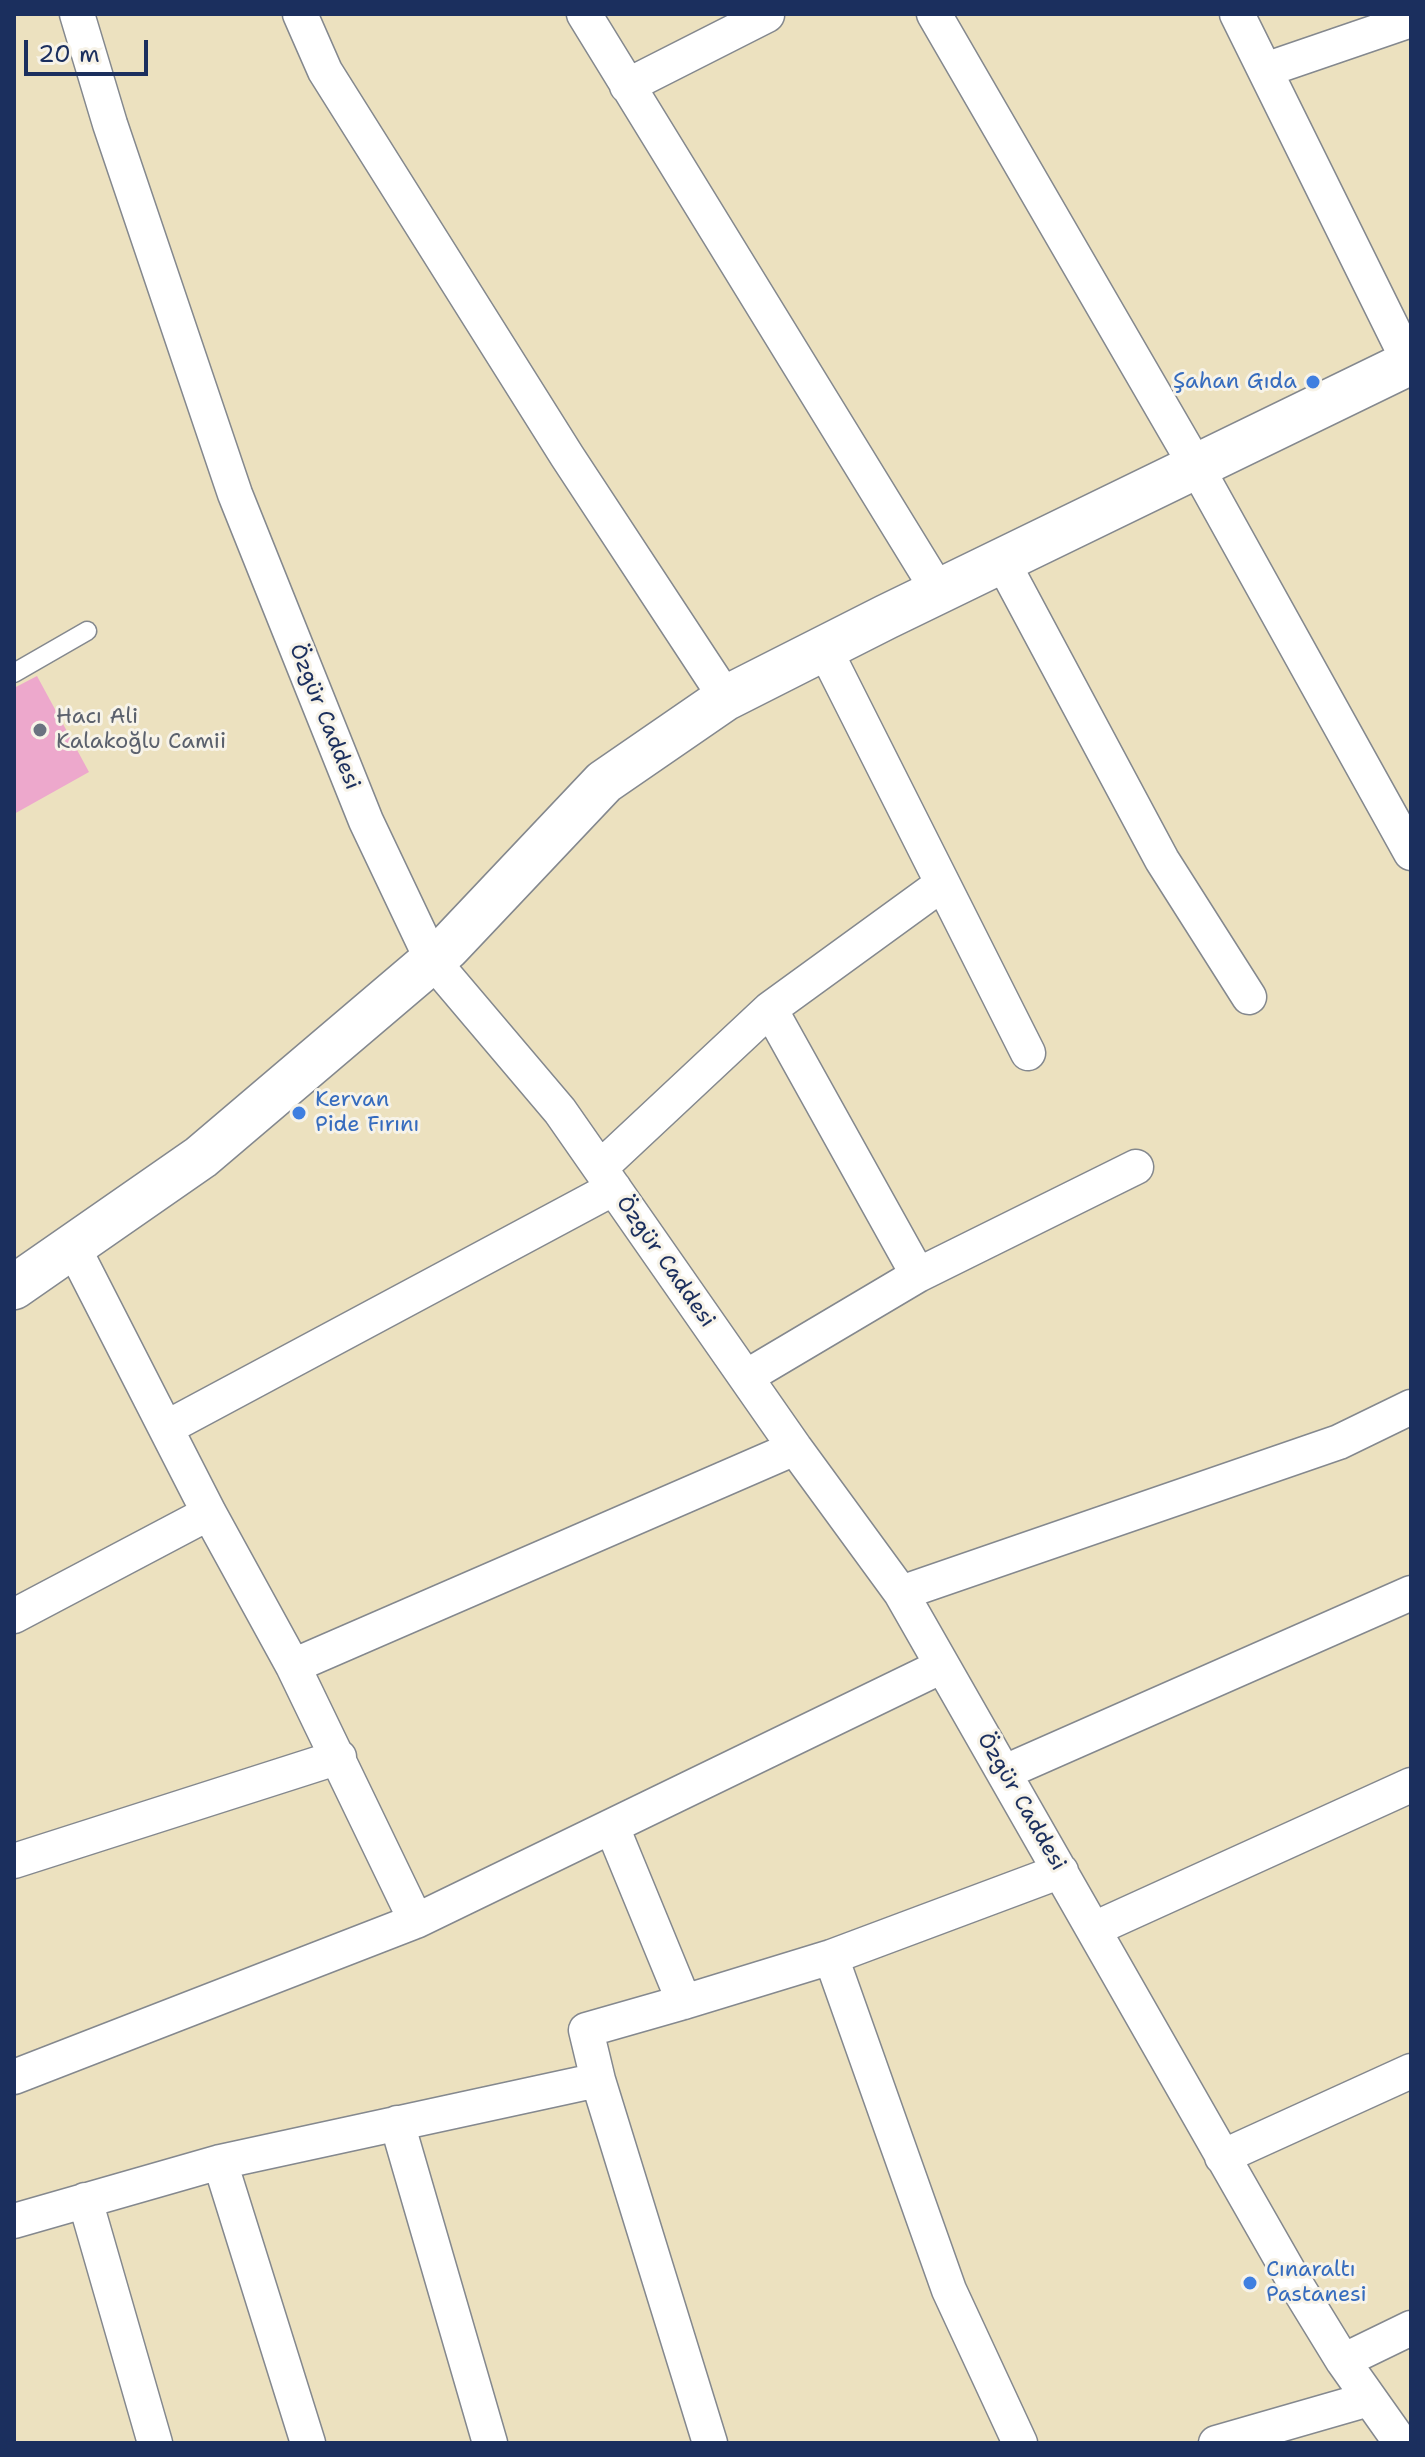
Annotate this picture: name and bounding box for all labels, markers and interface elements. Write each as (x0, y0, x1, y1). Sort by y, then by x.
scale bar (28, 24, 152, 74)
text: 20 m (38, 38, 100, 70)
place label: Şahan Gıda (1173, 369, 1297, 395)
marker: Şahan Gıda (1304, 373, 1322, 391)
street label: Özgür Caddesi (283, 640, 365, 794)
place label: Hacı Ali Kalakoğlu Camii (56, 704, 226, 756)
marker: Hacı Ali Kalakoğlu Camii (31, 721, 49, 739)
place label: Kervan Pide Fırını (315, 1087, 419, 1138)
marker: Kervan Pide Fırını (290, 1104, 308, 1122)
street label: Özgür Caddesi (610, 1191, 720, 1333)
street label: Özgür Caddesi (971, 1728, 1071, 1876)
place label: Cınaraltı Pastanesi (1266, 2257, 1367, 2308)
marker: Cınaraltı Pastanesi (1241, 2274, 1259, 2292)

